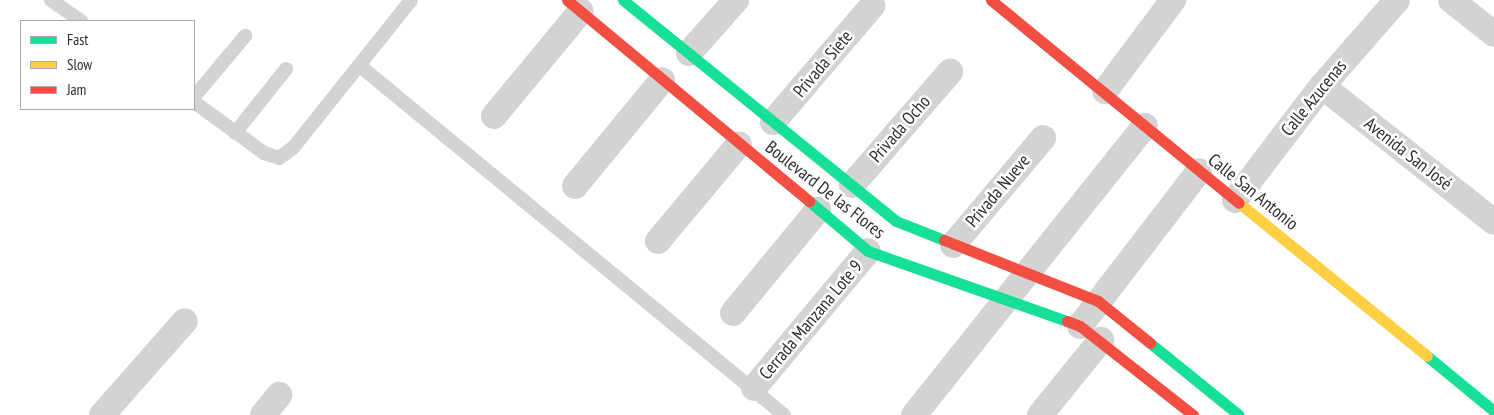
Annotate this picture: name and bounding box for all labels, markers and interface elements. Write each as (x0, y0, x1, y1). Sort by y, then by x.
legend (20, 20, 195, 110)
street label: Privada Siete (789, 26, 857, 102)
text: Fast (67, 30, 88, 49)
text: Slow (67, 55, 92, 74)
street label: Calle Azucenas (1277, 55, 1351, 141)
text: Jam (67, 80, 86, 99)
street label: Privada Ocho (865, 91, 935, 167)
street label: Avenida San José (1360, 113, 1456, 195)
street label: Boulevard De las Flores (761, 137, 889, 243)
street label: Calle San Antonio (1203, 149, 1303, 235)
street label: Privada Nueve (961, 150, 1035, 232)
street label: Cerrada Manzana Lote 9 (755, 256, 867, 384)

